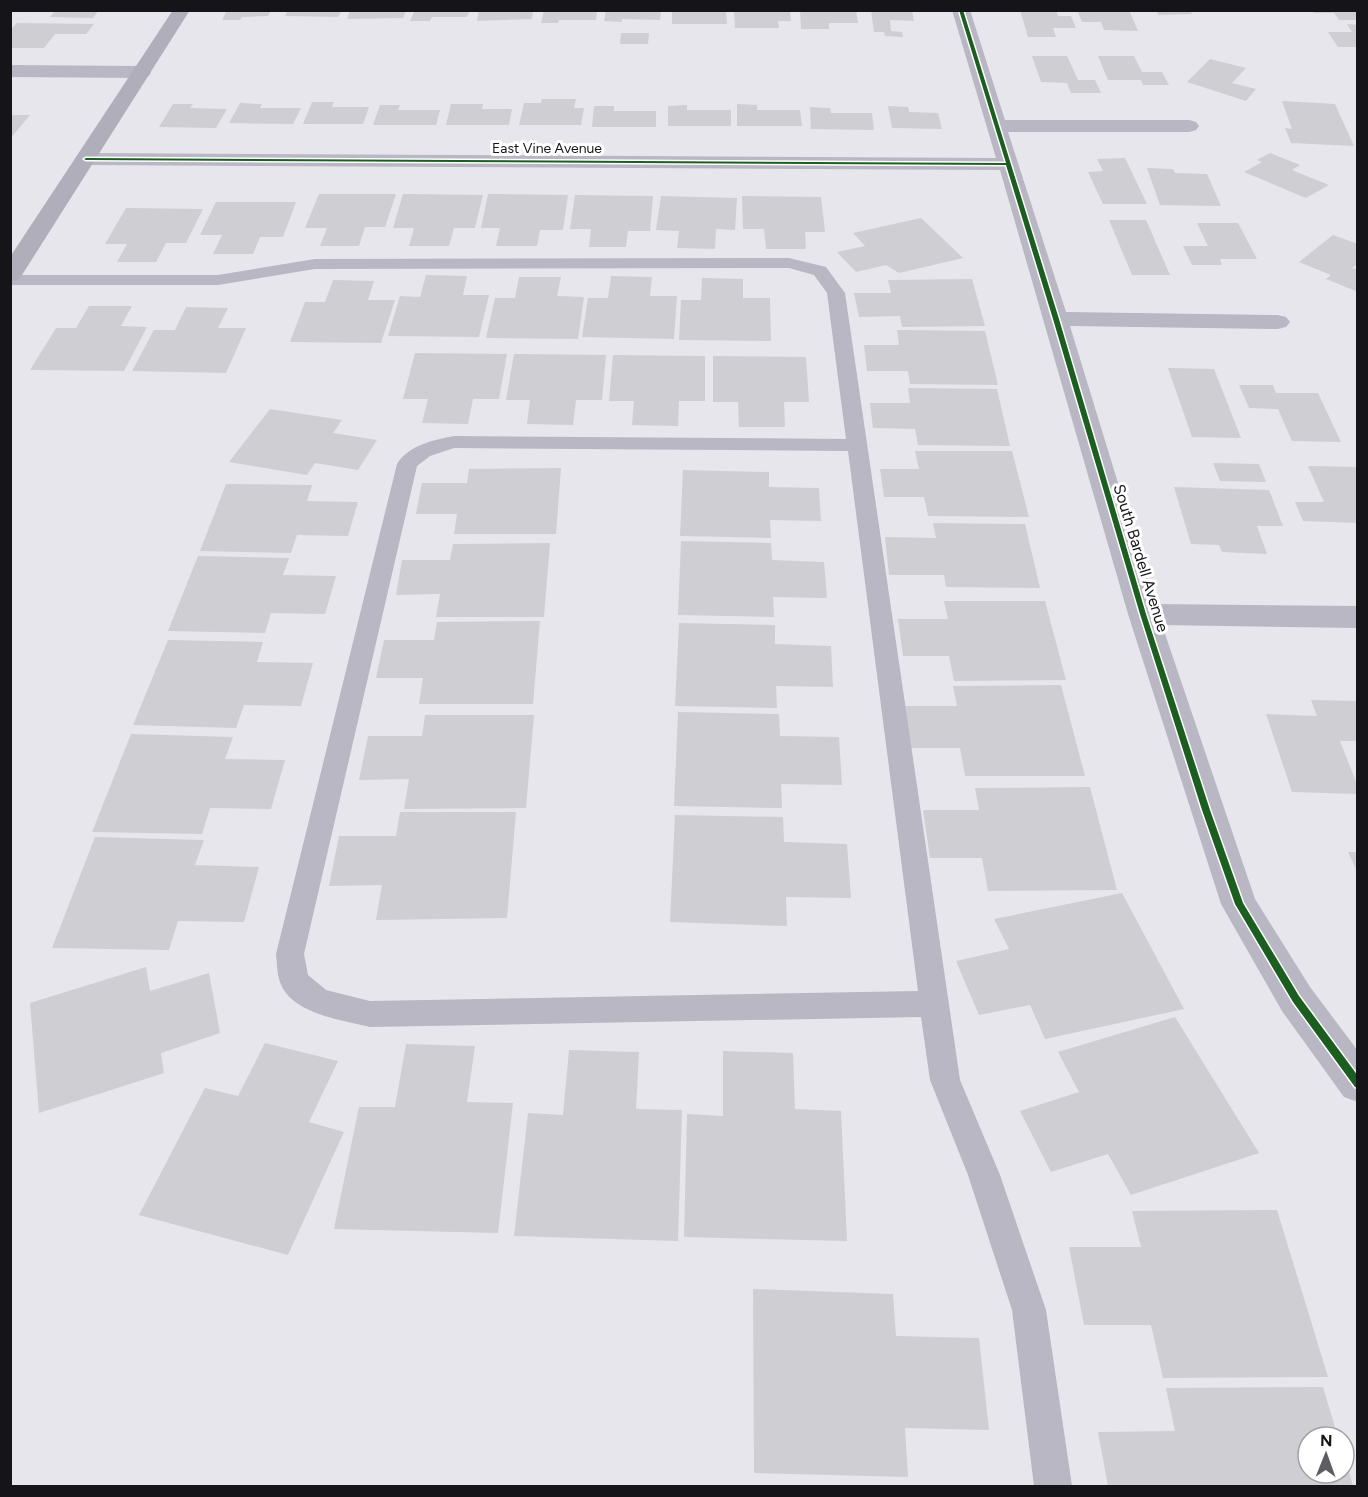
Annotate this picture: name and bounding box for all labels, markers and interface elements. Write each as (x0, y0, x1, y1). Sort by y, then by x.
street label: East Vine Avenue (492, 140, 602, 157)
street label: South Bardell Avenue (1109, 482, 1173, 634)
north arrow (1296, 1425, 1356, 1485)
text: N (1320, 1431, 1333, 1450)

